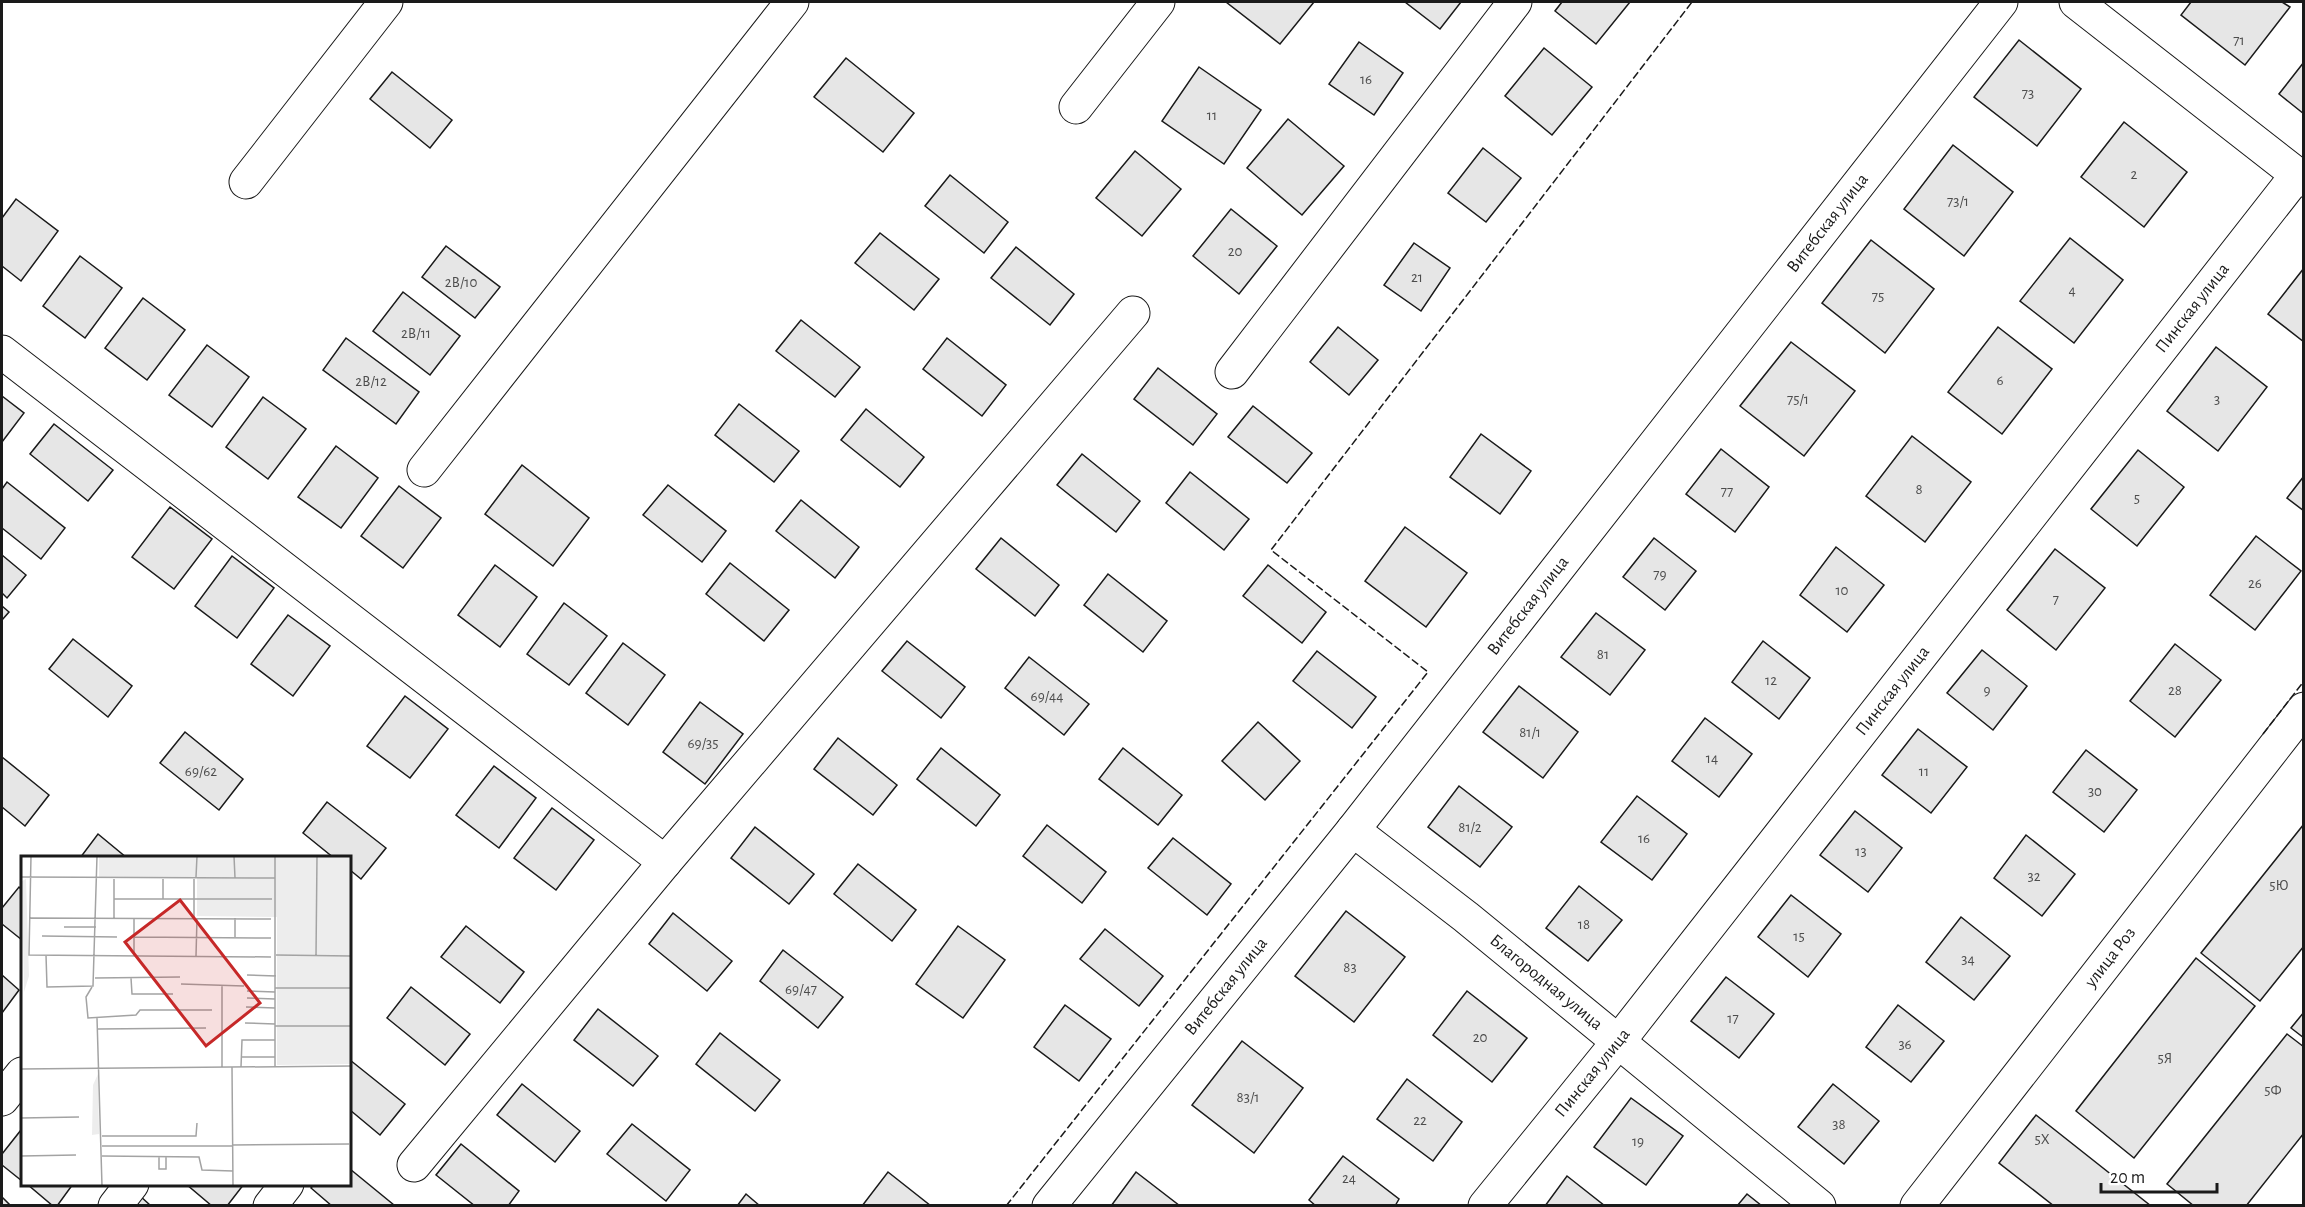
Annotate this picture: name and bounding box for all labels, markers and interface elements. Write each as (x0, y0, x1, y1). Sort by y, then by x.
house number: 71 (2233, 33, 2245, 48)
house number: 16 (1360, 72, 1372, 87)
house number: 73 (2022, 86, 2034, 101)
house number: 11 (1207, 108, 1217, 123)
house number: 2 (2131, 167, 2138, 182)
street label: Витебская улица (1784, 170, 1872, 276)
house number: 73/1 (1947, 194, 1969, 209)
house number: 20 (1228, 244, 1242, 259)
street label: Пинская улица (2152, 260, 2233, 356)
house number: 21 (1411, 270, 1423, 285)
house number: 2В/10 (445, 275, 477, 290)
house number: 4 (2068, 283, 2076, 298)
house number: 75 (1872, 289, 1884, 304)
house number: 2В/11 (401, 326, 431, 341)
house number: 6 (1996, 373, 2004, 388)
house number: 2В/12 (355, 374, 387, 389)
house number: 75/1 (1787, 392, 1809, 407)
house number: 3 (2214, 392, 2220, 407)
house number: 8 (1915, 482, 1923, 497)
house number: 77 (1721, 484, 1733, 499)
house number: 5 (2134, 491, 2140, 506)
street label: Витебская улица (1484, 553, 1572, 659)
house number: 79 (1653, 567, 1667, 582)
house number: 26 (2248, 576, 2262, 591)
house number: 10 (1835, 583, 1849, 598)
house number: 7 (2053, 592, 2059, 607)
street label: Пинская улица (1852, 643, 1933, 739)
house number: 81 (1597, 647, 1609, 662)
house number: 12 (1765, 673, 1777, 688)
house number: 9 (1983, 683, 1991, 698)
house number: 28 (2168, 683, 2182, 698)
house number: 69/44 (1031, 689, 1063, 704)
house number: 81/1 (1519, 725, 1541, 740)
house number: 69/35 (688, 736, 718, 751)
house number: 14 (1706, 751, 1718, 766)
house number: 69/62 (185, 764, 217, 779)
house number: 11 (1919, 764, 1929, 779)
house number: 30 (2088, 784, 2102, 799)
house number: 81/2 (1458, 820, 1482, 835)
house number: 16 (1638, 831, 1650, 846)
house number: 13 (1855, 844, 1867, 859)
inset map (21, 856, 351, 1186)
house number: 32 (2027, 869, 2041, 884)
house number: 5Ю (2269, 878, 2289, 893)
house number: 18 (1578, 917, 1590, 932)
street label: улица Роз (2081, 924, 2139, 992)
house number: 15 (1793, 929, 1805, 944)
street label: Благородная улица (1486, 931, 1606, 1034)
street label: Витебская улица (1181, 934, 1271, 1039)
house number: 34 (1961, 952, 1975, 967)
house number: 83 (1343, 960, 1357, 975)
house number: 69/47 (785, 982, 817, 997)
house number: 17 (1727, 1011, 1739, 1026)
street label: Пинская улица (1552, 1025, 1634, 1121)
house number: 20 (1473, 1030, 1487, 1045)
house number: 36 (1898, 1037, 1912, 1052)
house number: 5Я (2158, 1051, 2172, 1066)
house number: 5Ф (2264, 1083, 2282, 1098)
house number: 83/1 (1237, 1090, 1259, 1105)
house number: 22 (1413, 1113, 1427, 1128)
house number: 38 (1832, 1117, 1846, 1132)
house number: 5Х (2034, 1132, 2050, 1147)
house number: 19 (1632, 1134, 1644, 1149)
scale bar (2101, 1156, 2216, 1194)
text: 20 m (2110, 1169, 2145, 1187)
house number: 24 (1342, 1171, 1356, 1186)

